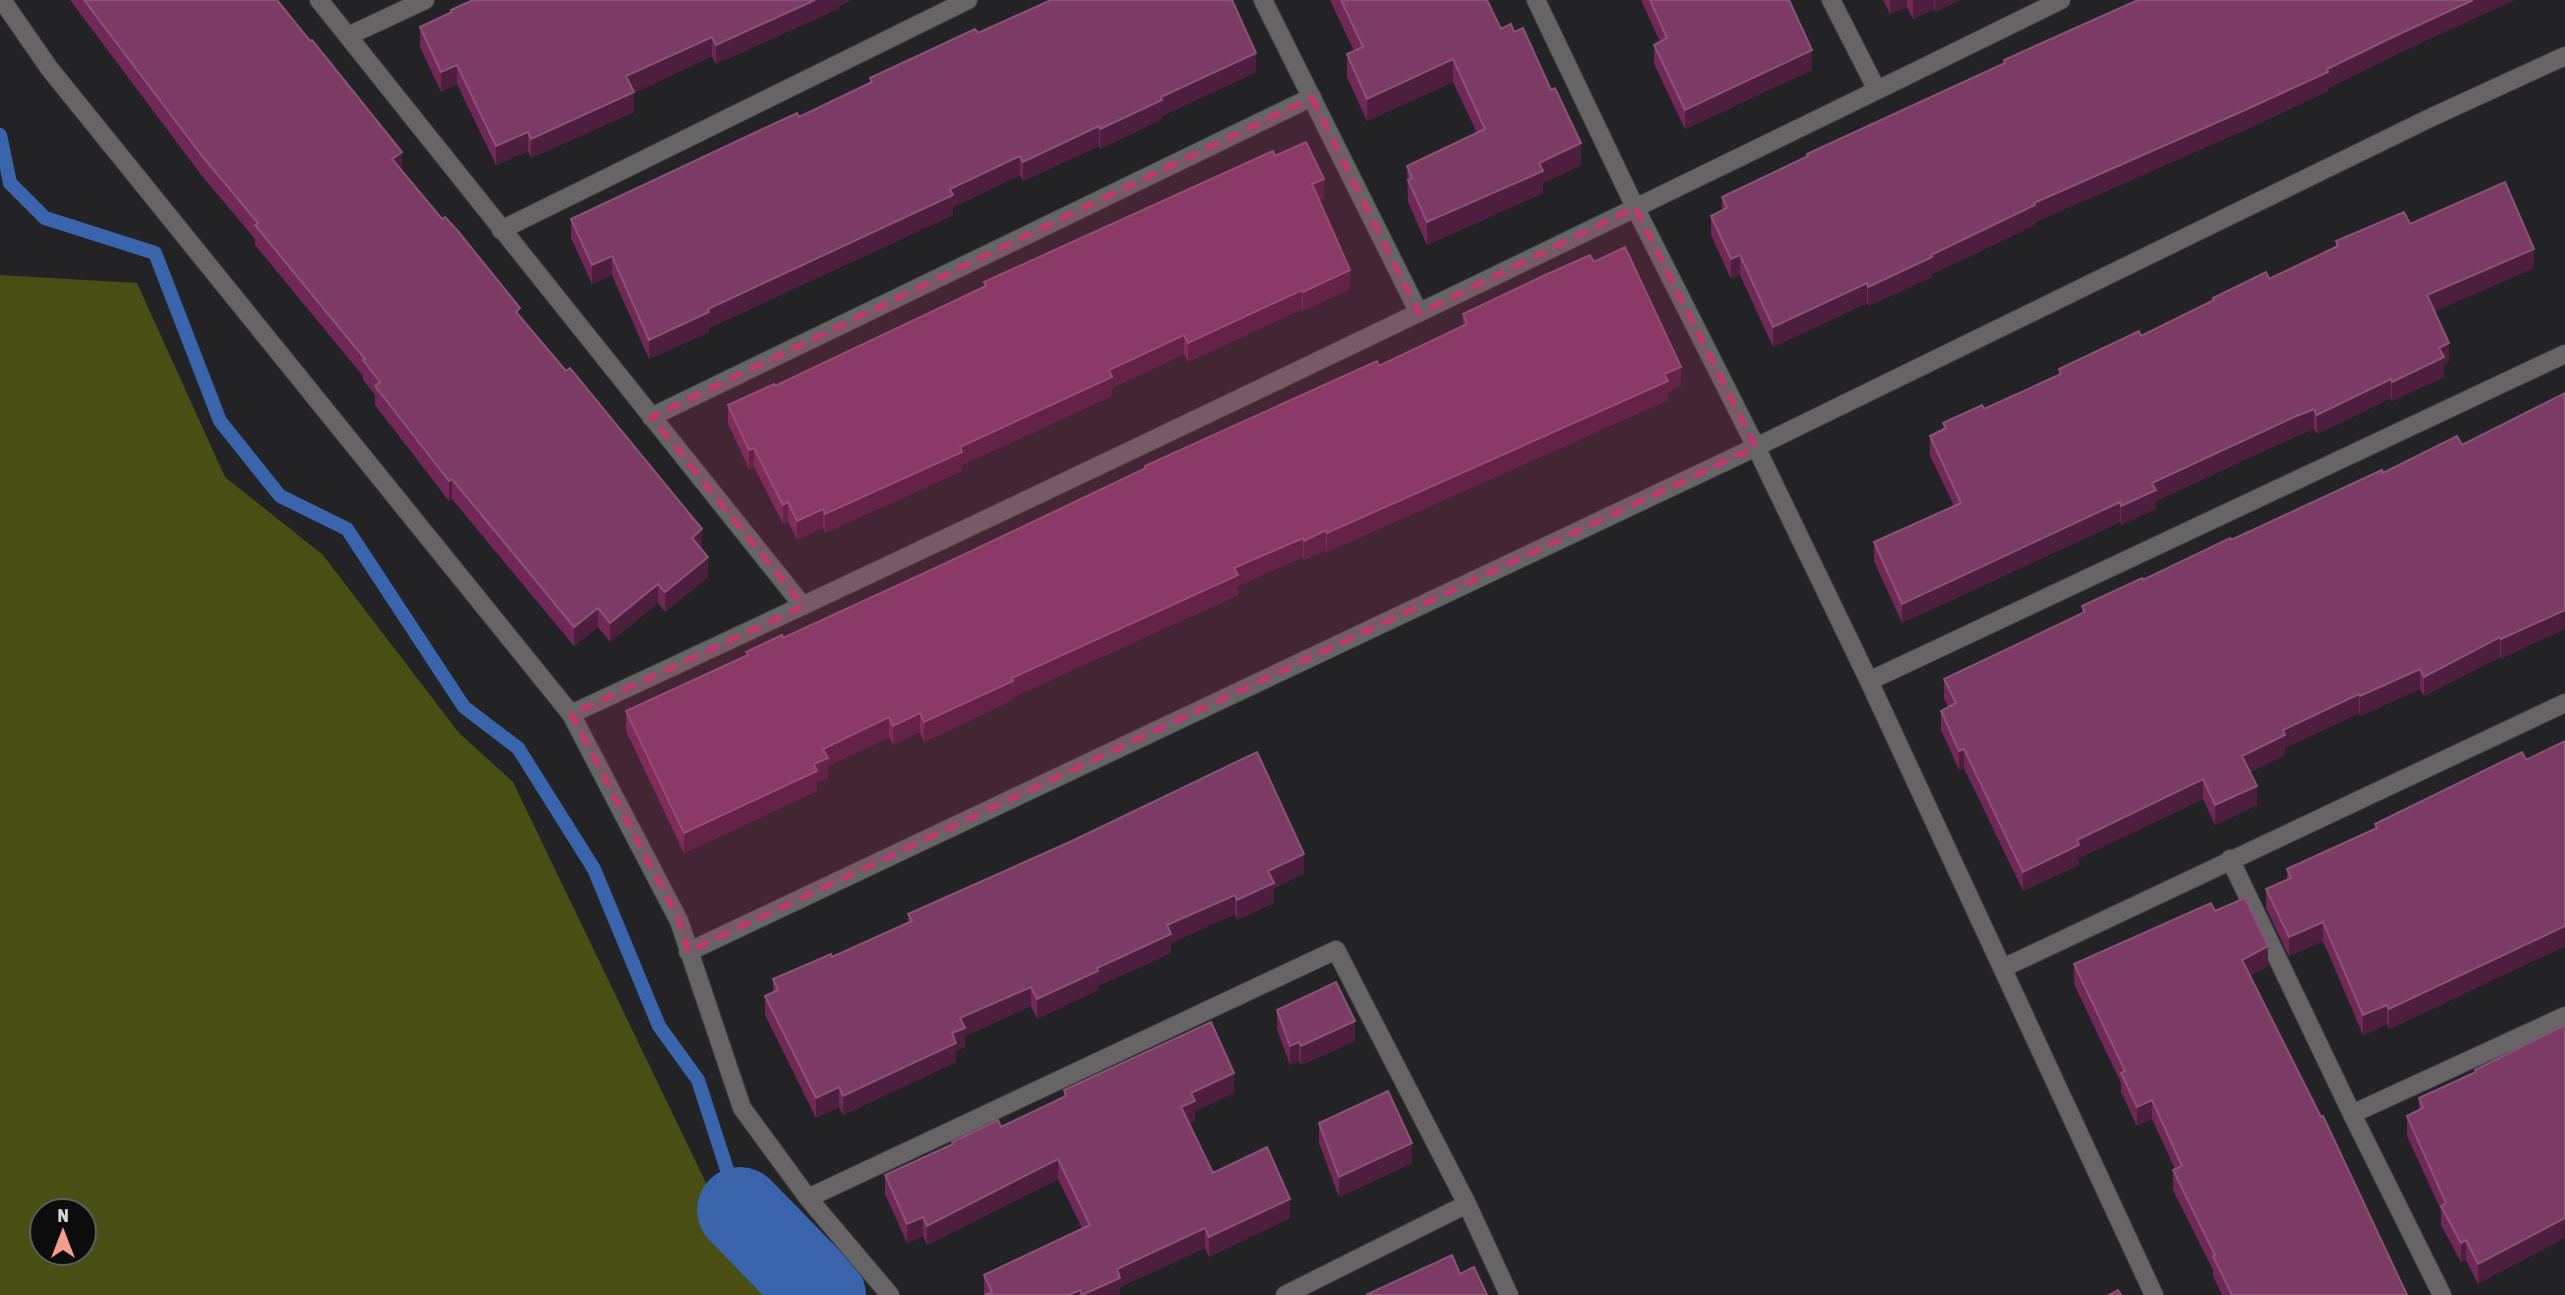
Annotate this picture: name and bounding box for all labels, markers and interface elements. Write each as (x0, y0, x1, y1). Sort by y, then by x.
north arrow (28, 1197, 98, 1267)
text: N (57, 1204, 69, 1226)

